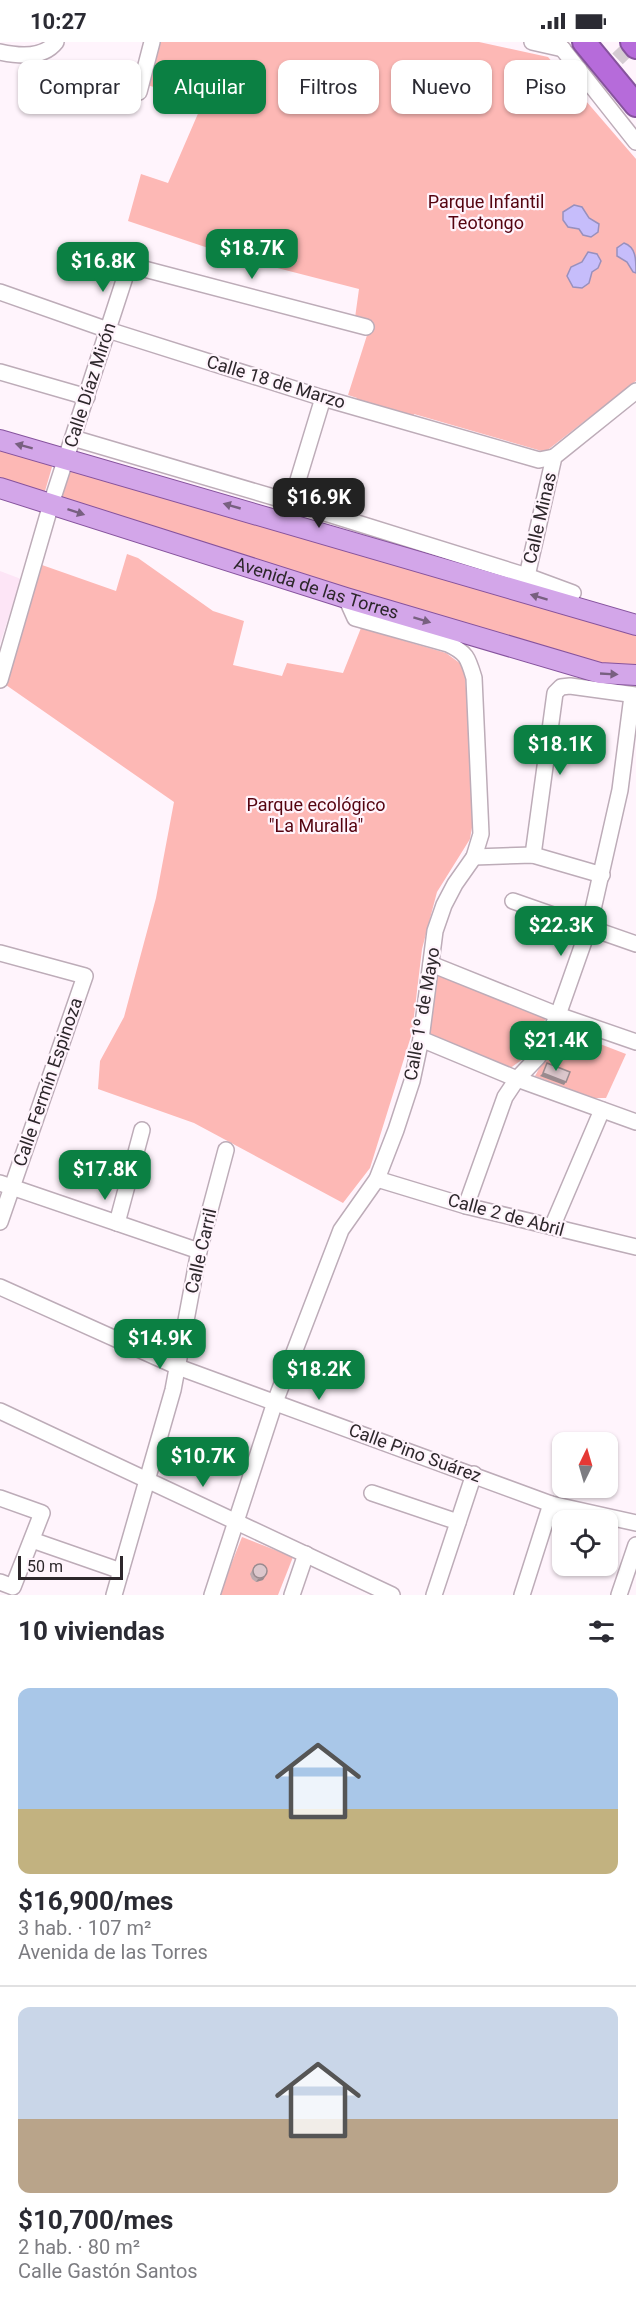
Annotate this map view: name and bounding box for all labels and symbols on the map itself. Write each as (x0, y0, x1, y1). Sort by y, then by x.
park label: Parque Infantil Teotongo (428, 191, 544, 233)
pin: $18.7K (203, 229, 301, 280)
pin: $16.8K (54, 242, 152, 293)
street label: Calle Díaz Mirón (59, 320, 120, 450)
street label: Calle 18 de Marzo (204, 350, 348, 413)
one-way arrow (15, 441, 33, 451)
street label: Calle Minas (519, 470, 560, 566)
pin: $16.9K (270, 478, 368, 529)
one-way arrow (223, 501, 241, 510)
one-way arrow (67, 508, 85, 517)
street label: Avenida de las Torres (232, 552, 401, 623)
one-way arrow (530, 592, 548, 601)
one-way arrow (413, 616, 431, 625)
one-way arrow (600, 669, 619, 679)
pin: $18.1K (511, 725, 609, 776)
park label: Parque ecológico "La Muralla" (246, 794, 386, 836)
pin: $22.3K (512, 906, 610, 957)
street label: Calle 1º de Mayo (399, 945, 444, 1082)
street label: Calle Fermín Espinoza (9, 995, 86, 1169)
pin: $21.4K (507, 1021, 605, 1072)
pin: $17.8K (56, 1150, 154, 1201)
street label: Calle 2 de Abril (446, 1189, 567, 1240)
street label: Calle Carril (181, 1206, 220, 1296)
pin: $14.9K (111, 1319, 209, 1370)
pin: $18.2K (270, 1350, 368, 1401)
street label: Calle Pino Suárez (346, 1419, 484, 1486)
north arrow (552, 1432, 618, 1498)
pin: $10.7K (154, 1437, 252, 1488)
scale bar (18, 1553, 123, 1580)

